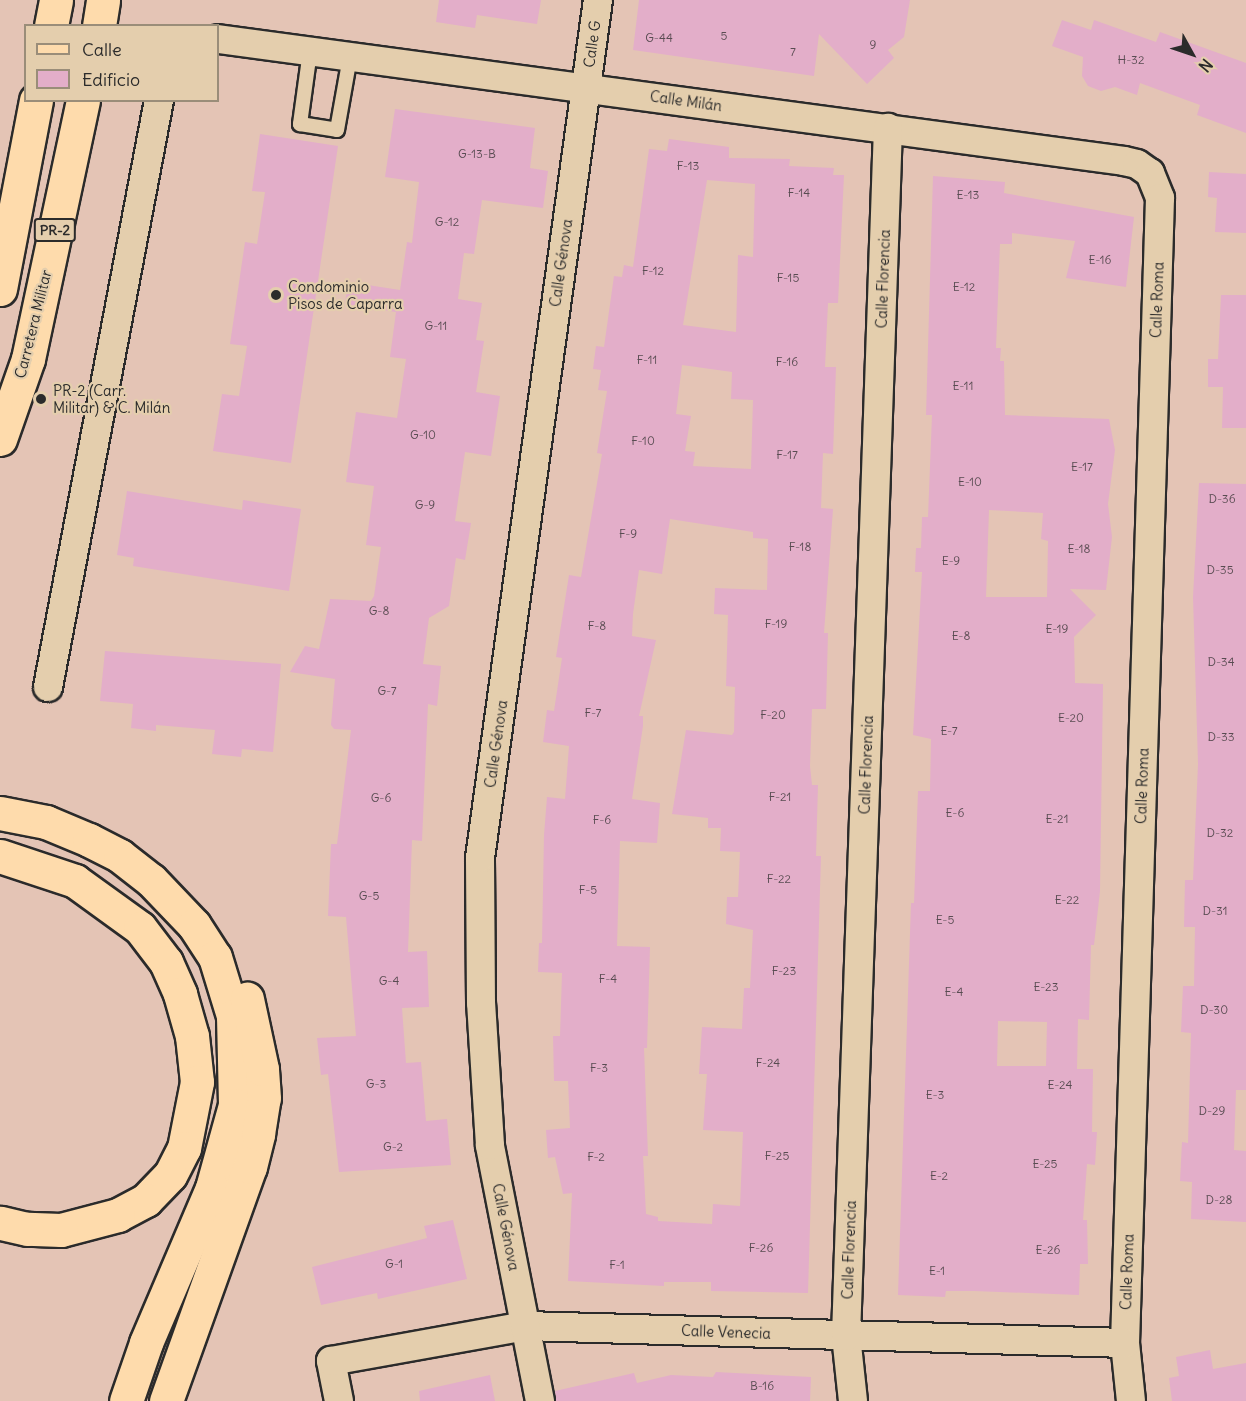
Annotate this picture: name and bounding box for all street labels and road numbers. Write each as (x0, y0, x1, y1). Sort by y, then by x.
street label: Calle G (580, 19, 604, 69)
street label: Calle Milán (649, 87, 723, 115)
street label: Calle Génova (546, 218, 576, 308)
road number: PR-2 (32, 219, 78, 241)
street label: Calle Florencia (872, 229, 894, 329)
street label: Calle Roma (1147, 262, 1167, 338)
street label: Carretera Militar (11, 268, 55, 380)
street label: Calle Génova (481, 699, 511, 789)
street label: Calle Florencia (855, 715, 877, 815)
street label: Calle Roma (1132, 748, 1152, 824)
street label: Calle Génova (489, 1182, 523, 1272)
street label: Calle Florencia (838, 1200, 860, 1300)
street label: Calle Roma (1117, 1234, 1137, 1310)
street label: Calle Venecia (681, 1321, 771, 1343)

